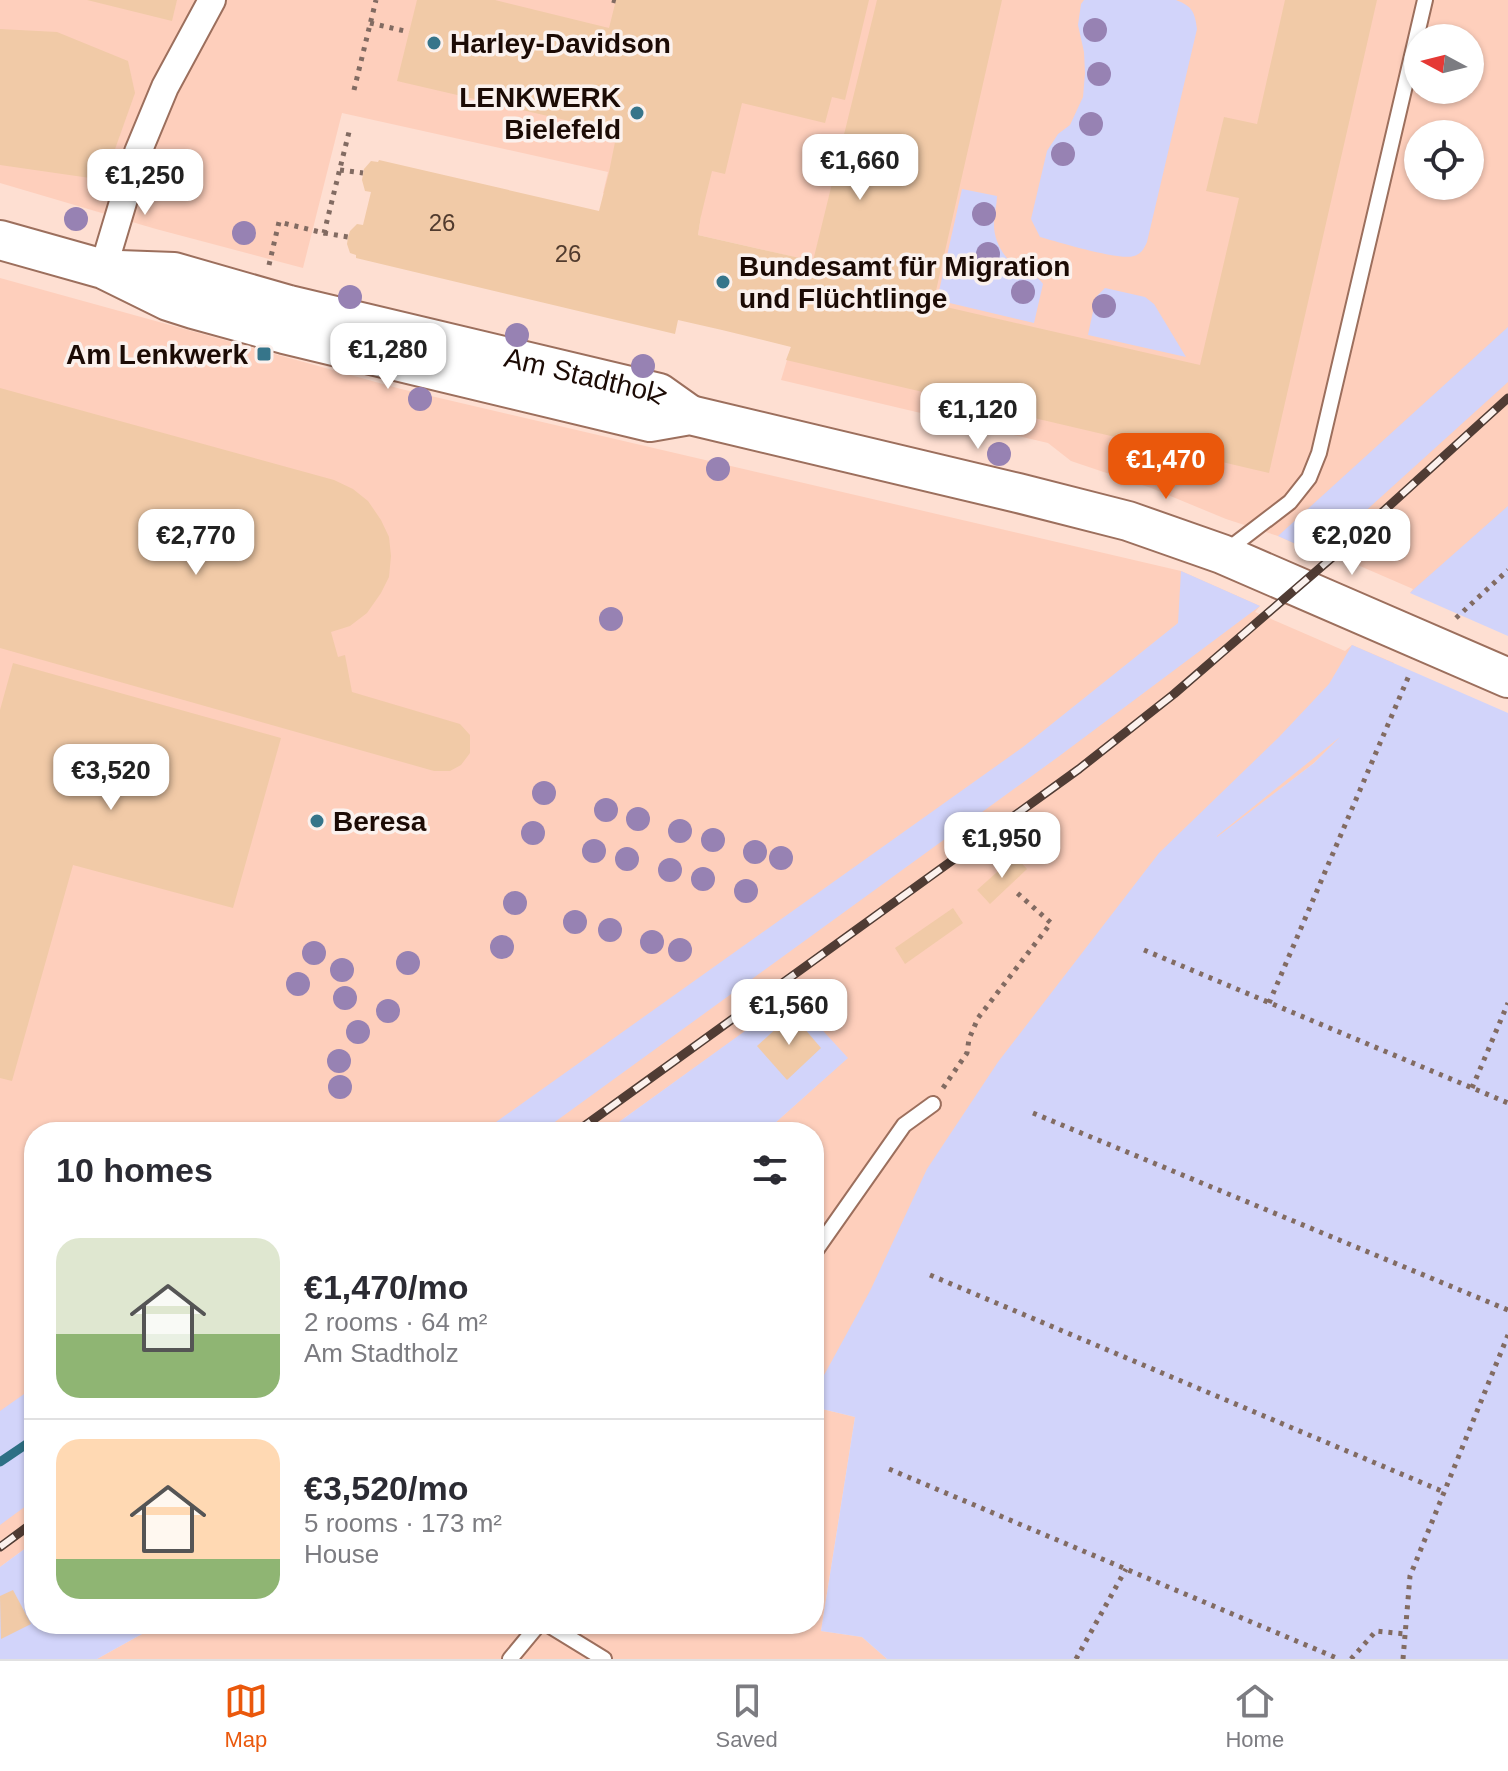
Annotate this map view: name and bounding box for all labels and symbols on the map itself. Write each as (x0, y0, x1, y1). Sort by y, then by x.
north arrow (1404, 24, 1484, 104)
place label: Harley-Davidson (450, 28, 671, 59)
marker: Harley-Davidson (425, 34, 443, 52)
place label: LENKWERK Bielefeld (459, 82, 621, 145)
marker: LENKWERK Bielefeld (628, 104, 646, 122)
pin: €1,660 (795, 134, 925, 202)
pin: €1,250 (80, 149, 210, 217)
house number: 26 (429, 209, 455, 236)
house number: 26 (555, 240, 581, 267)
place label: Bundesamt für Migration und Flüchtlinge (739, 251, 1070, 314)
marker: Bundesamt für Migration und Flüchtlinge (714, 273, 732, 291)
pin: €1,280 (323, 323, 453, 391)
place label: Am Lenkwerk (66, 339, 248, 370)
street label: Am Stadtholz (501, 342, 674, 411)
marker: Am Lenkwerk (255, 345, 273, 363)
pin: €1,120 (913, 383, 1043, 451)
pin: €1,470 (1101, 433, 1231, 501)
pin: €2,770 (131, 509, 261, 577)
pin: €2,020 (1287, 509, 1417, 577)
pin: €3,520 (46, 744, 176, 812)
place label: Beresa (333, 806, 427, 837)
marker: Beresa (308, 812, 326, 830)
pin: €1,950 (937, 812, 1067, 880)
pin: €1,560 (724, 979, 854, 1047)

